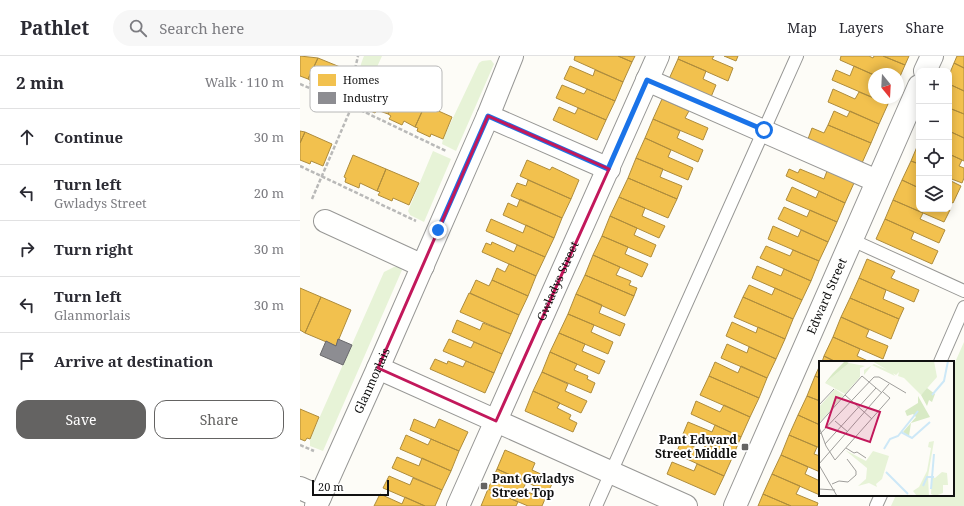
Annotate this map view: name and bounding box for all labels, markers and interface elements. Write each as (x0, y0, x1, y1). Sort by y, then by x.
search box (113, 10, 393, 46)
text: Pathlet (20, 15, 89, 41)
icon: search (127, 17, 149, 39)
text: Search here (159, 18, 244, 38)
text: Map (787, 18, 817, 37)
text: Layers (839, 18, 884, 37)
text: Share (906, 18, 944, 37)
legend (310, 66, 442, 112)
north arrow (868, 68, 904, 104)
map controls (916, 68, 952, 212)
button: + (916, 68, 952, 104)
text: 2 min (16, 71, 64, 94)
text: Homes (343, 72, 379, 87)
text: Walk · 110 m (205, 73, 284, 91)
text: Industry (343, 90, 389, 105)
button: − (916, 104, 952, 140)
route start (755, 121, 773, 139)
icon: ahead (16, 126, 38, 148)
text: Continue (54, 127, 123, 147)
text: 30 m (254, 128, 284, 146)
button: locate (916, 140, 952, 176)
text: Turn left (54, 174, 122, 194)
button: layers (916, 176, 952, 212)
icon: left (16, 182, 38, 204)
text: 20 m (254, 184, 284, 202)
text: Gwladys Street (54, 194, 147, 212)
route end (429, 221, 447, 239)
icon: right (16, 238, 38, 260)
street label: Gwladys Street (532, 238, 583, 324)
text: Turn right (54, 239, 133, 259)
text: 30 m (254, 240, 284, 258)
street label: Edward Street (802, 255, 851, 337)
text: Turn left (54, 286, 122, 306)
icon: left (16, 294, 38, 316)
text: 30 m (254, 296, 284, 314)
text: Glanmorlais (54, 306, 130, 324)
street label: Glanmorlais (349, 345, 394, 416)
icon: arrive (16, 350, 38, 372)
text: Arrive at destination (54, 351, 213, 371)
inset map (819, 361, 954, 496)
button: Save (16, 400, 146, 439)
button: Share (154, 400, 284, 439)
place label: Pant Edward Street Middle (655, 431, 737, 462)
marker: Pant Edward Street Middle (740, 442, 750, 452)
place label: Pant Gwladys Street Top (492, 470, 575, 501)
scale bar (312, 478, 389, 497)
text: 20 m (318, 479, 344, 494)
marker: Pant Gwladys Street Top (479, 481, 489, 491)

